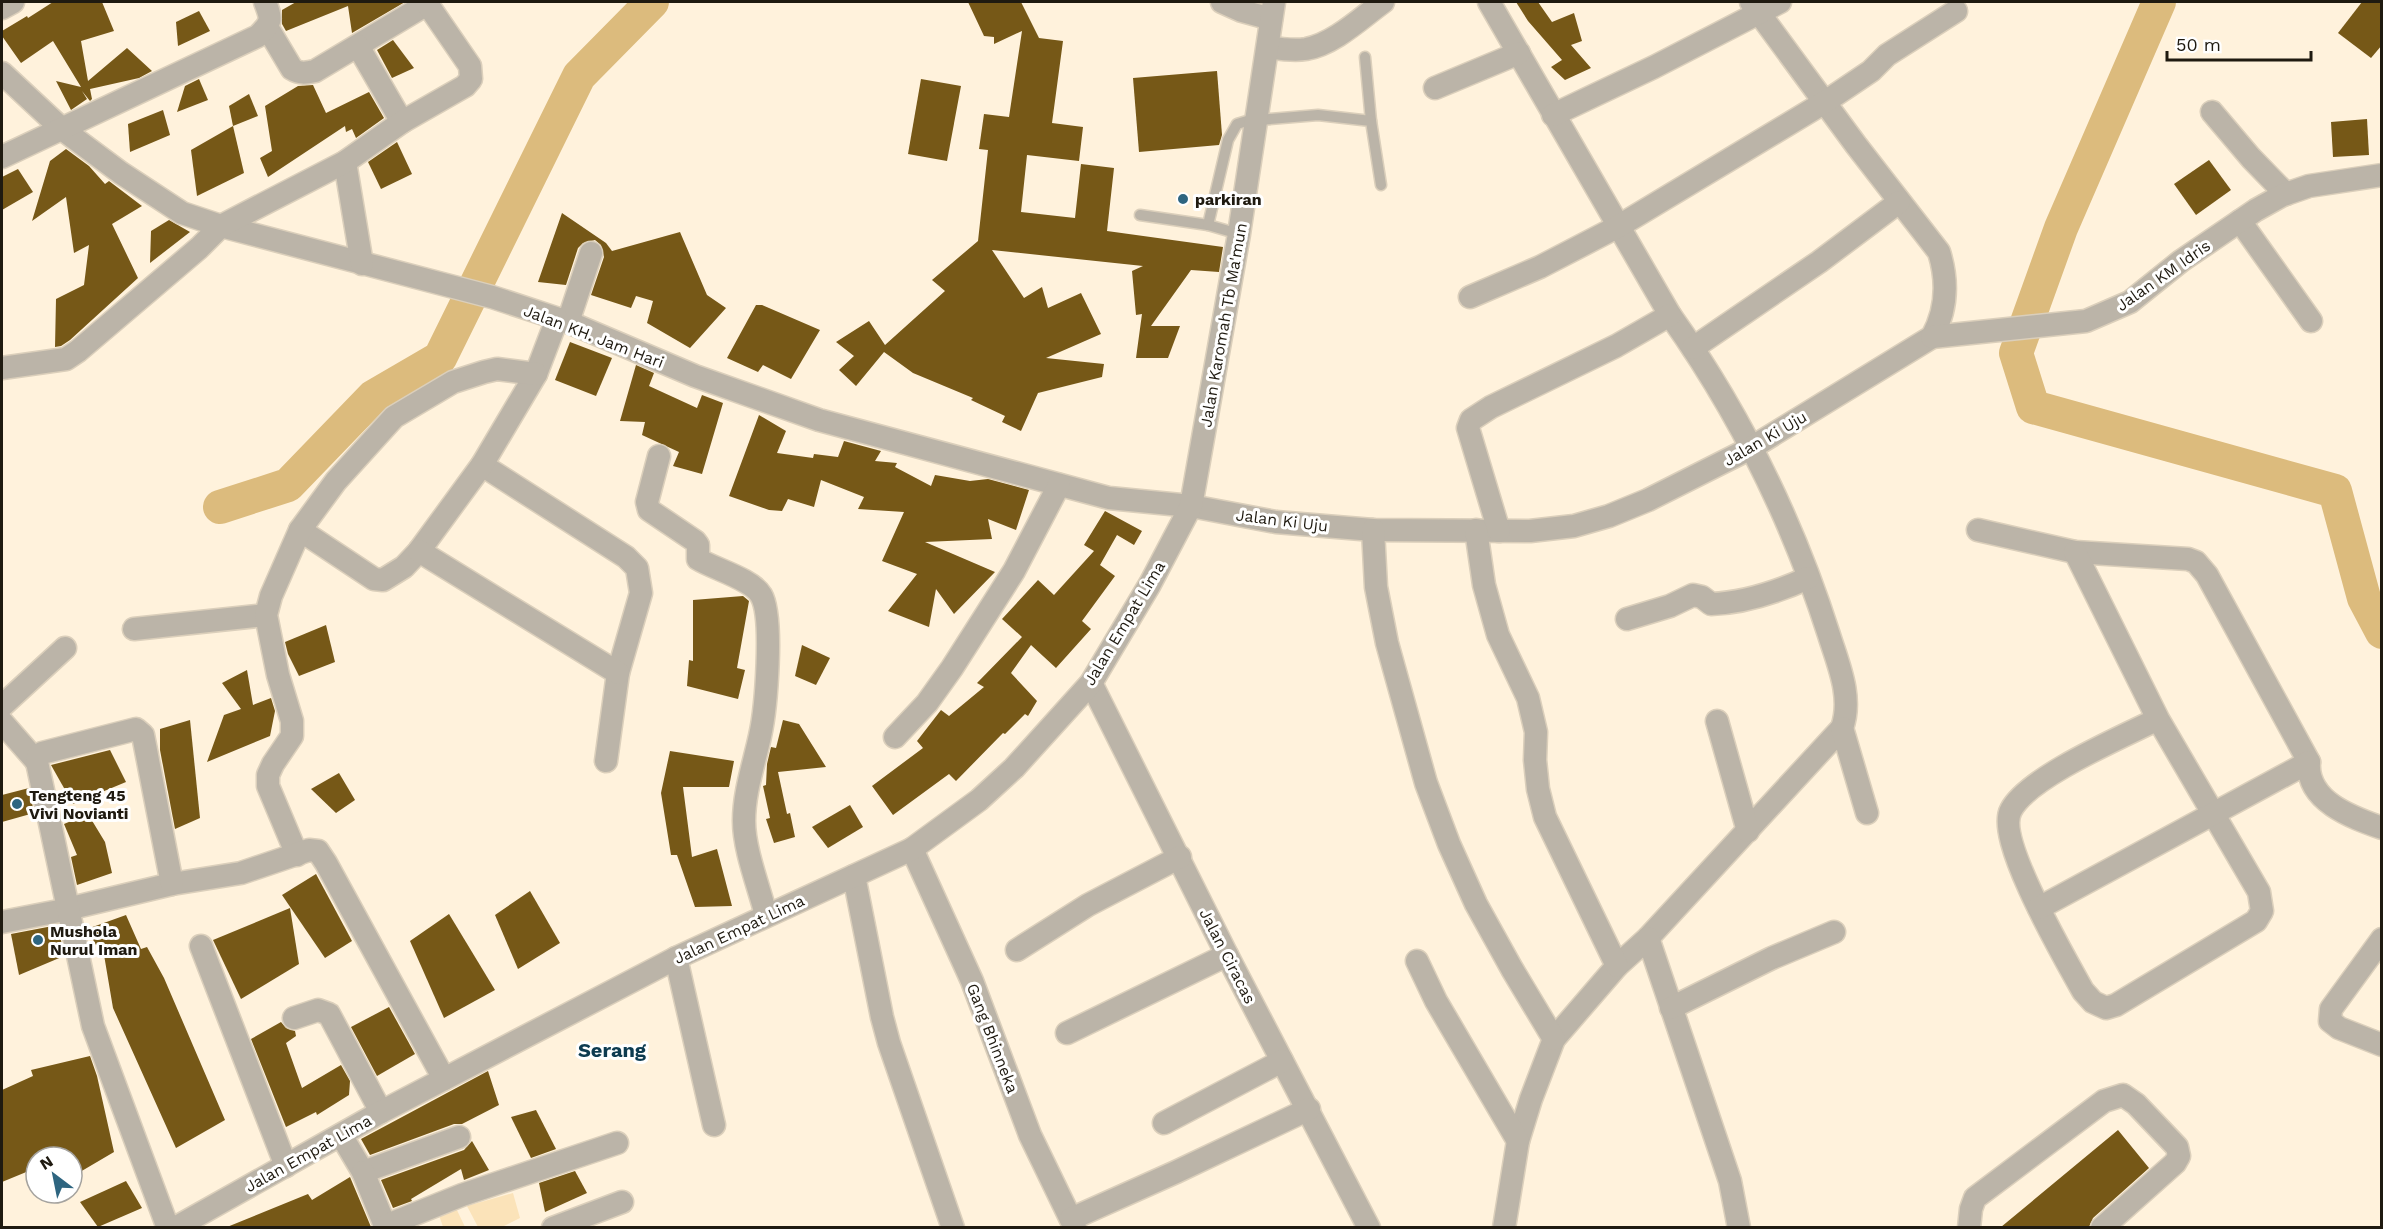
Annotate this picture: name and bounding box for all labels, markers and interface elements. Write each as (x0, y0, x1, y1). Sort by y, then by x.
scale bar (2167, 24, 2311, 62)
text: 50 m (2176, 34, 2221, 55)
place label: parkiran (1195, 190, 1262, 209)
marker: parkiran (1176, 192, 1190, 206)
street label: Jalan Karomah Tb Ma'mun (1196, 221, 1251, 429)
street label: Jalan KM Idris (2113, 236, 2214, 315)
street label: Jalan KH. Jam Hari (521, 301, 667, 372)
street label: Jalan Ki Uju (1720, 407, 1810, 470)
street label: Jalan Ki Uju (1235, 505, 1329, 536)
street label: Jalan Empat Lima (1080, 558, 1169, 689)
place label: Tengteng 45 Vivi Novianti (29, 786, 128, 823)
marker: Tengteng 45 Vivi Novianti (10, 797, 24, 811)
street label: Jalan Empat Lima (671, 891, 807, 968)
street label: Jalan Ciracas (1195, 905, 1260, 1007)
place label: Mushola Nurul Iman (50, 922, 137, 959)
marker: Mushola Nurul Iman (31, 933, 45, 947)
street label: Gang Bhinneka (963, 981, 1022, 1096)
district label: Serang (578, 1038, 647, 1062)
street label: Jalan Empat Lima (242, 1111, 375, 1196)
north arrow (24, 1145, 84, 1205)
text: N (36, 1152, 56, 1174)

